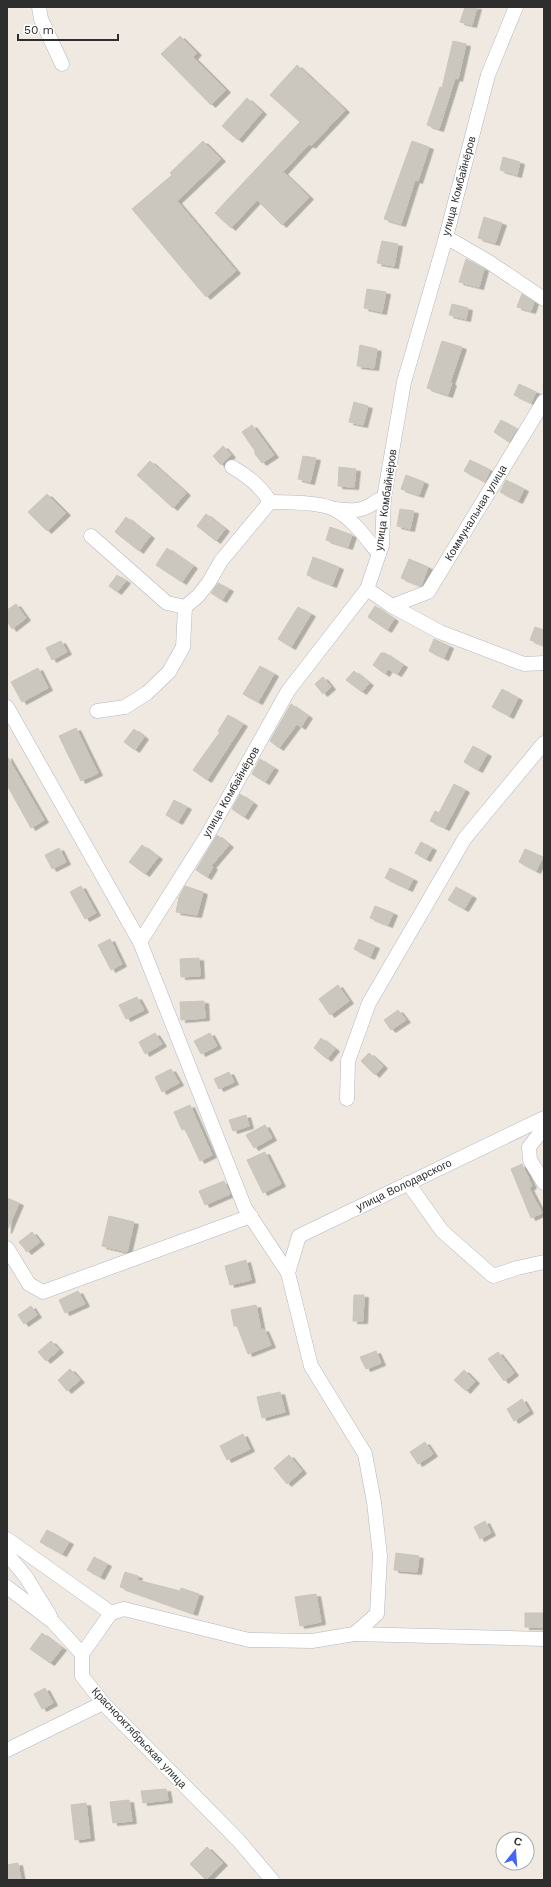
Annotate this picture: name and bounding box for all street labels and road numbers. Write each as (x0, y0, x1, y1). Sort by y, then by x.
street label: улица Комбайнёров (439, 135, 479, 237)
street label: улица Комбайнёров (372, 448, 400, 552)
street label: Коммунальная улица (442, 462, 510, 563)
street label: улица Комбайнёров (200, 744, 262, 840)
street label: улица Володарского (354, 1156, 454, 1214)
street label: Краснооктябрьская улица (89, 1685, 190, 1792)

